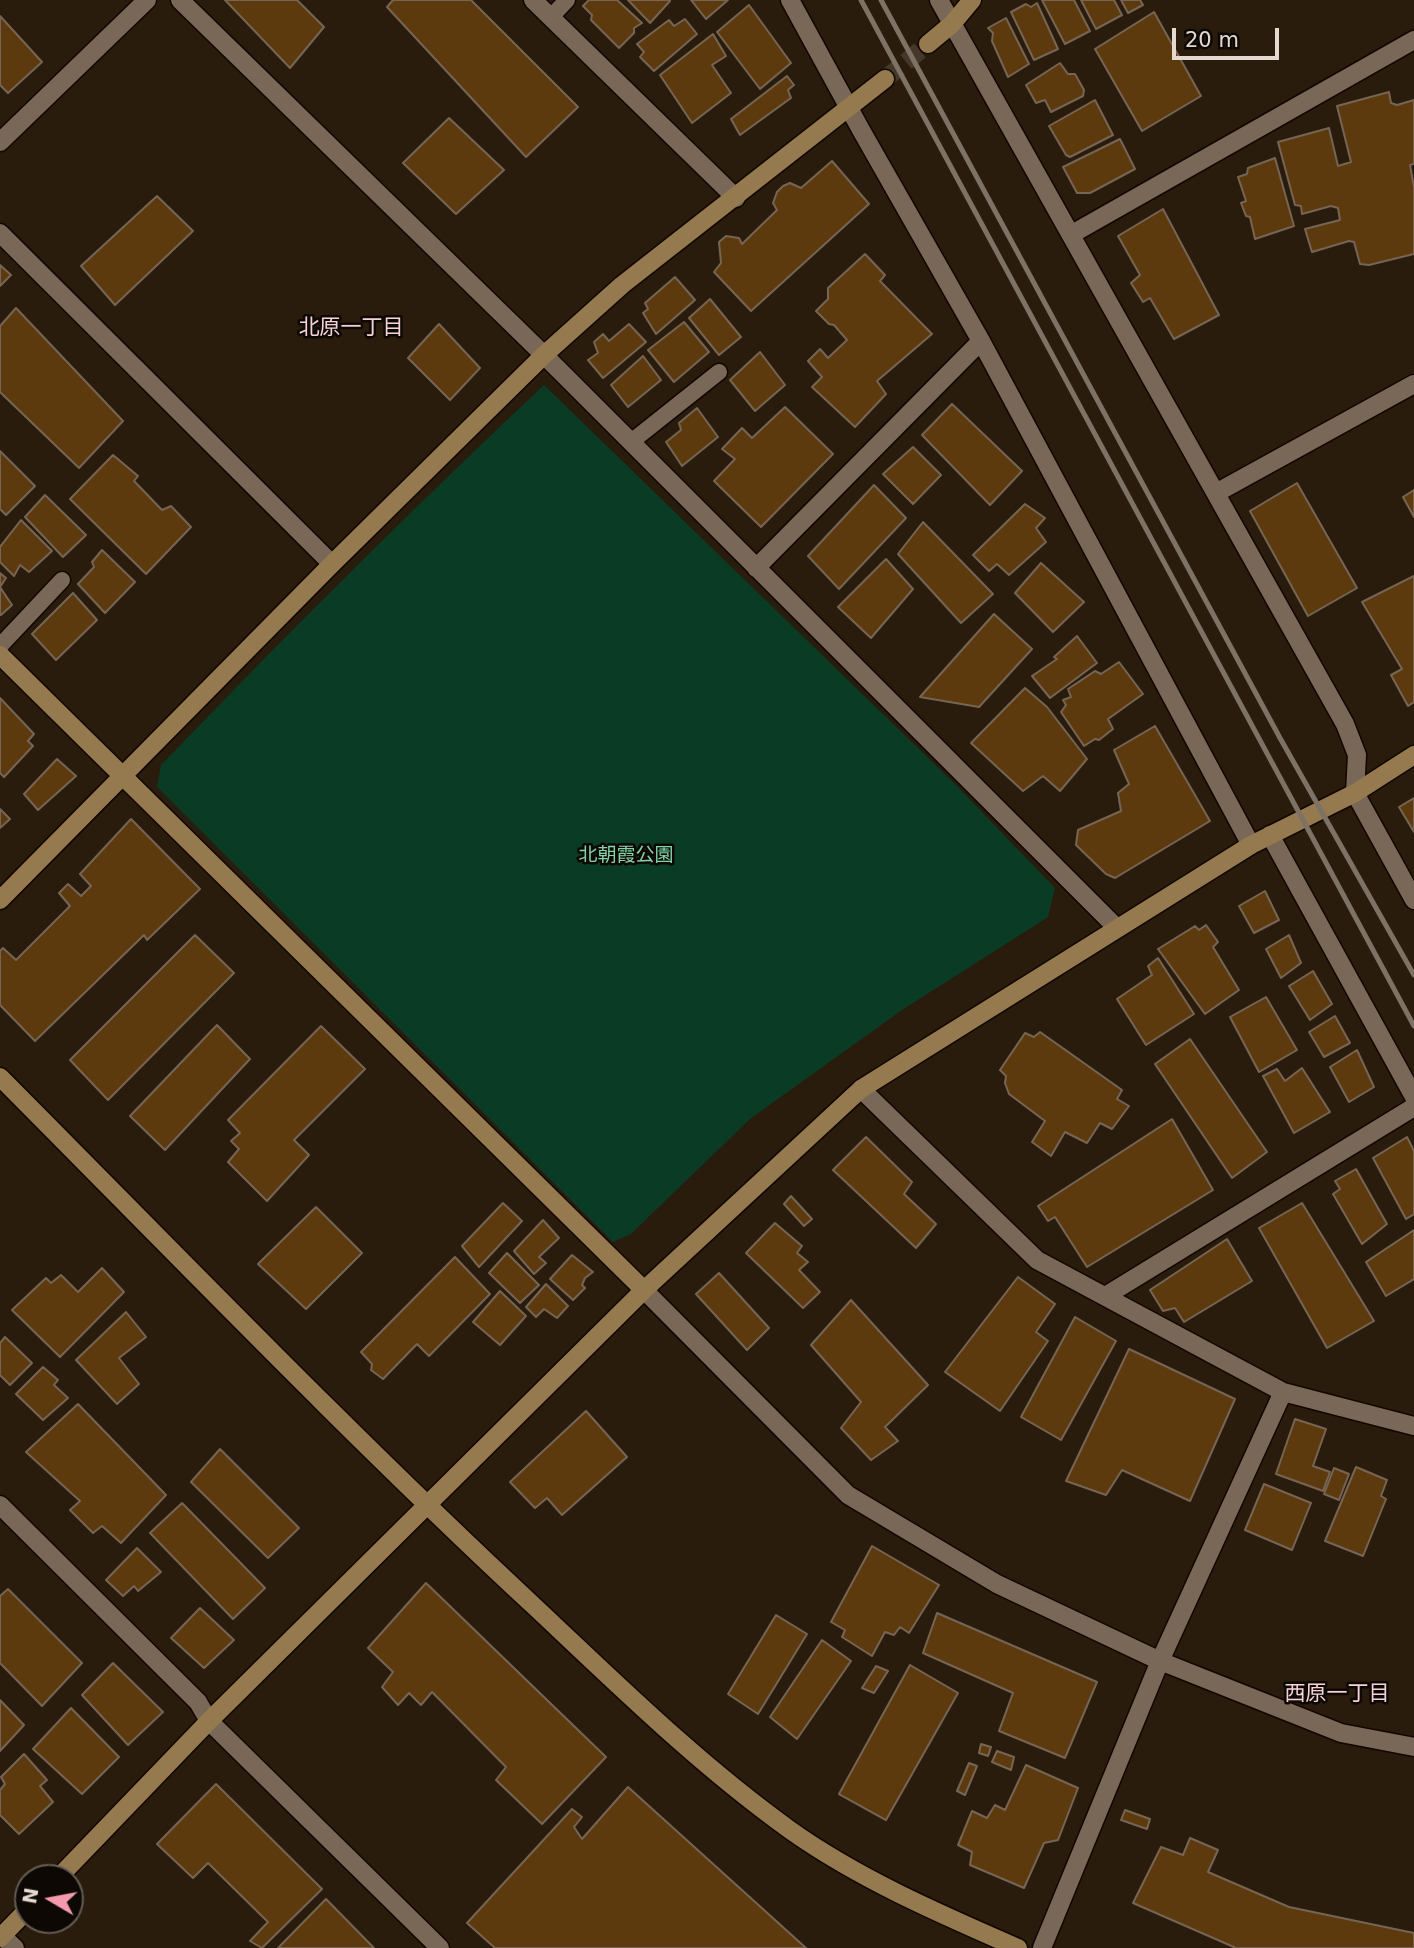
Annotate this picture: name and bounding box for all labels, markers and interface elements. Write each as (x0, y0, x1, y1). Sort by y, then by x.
scale bar (1176, 14, 1283, 58)
text: 20 m (1185, 28, 1239, 52)
district label: 北原一丁目 (299, 316, 403, 342)
park label: 北朝霞公園 (579, 845, 673, 867)
district label: 西原一丁目 (1285, 1682, 1389, 1708)
north arrow (14, 1864, 84, 1934)
text: N (18, 1886, 43, 1905)

